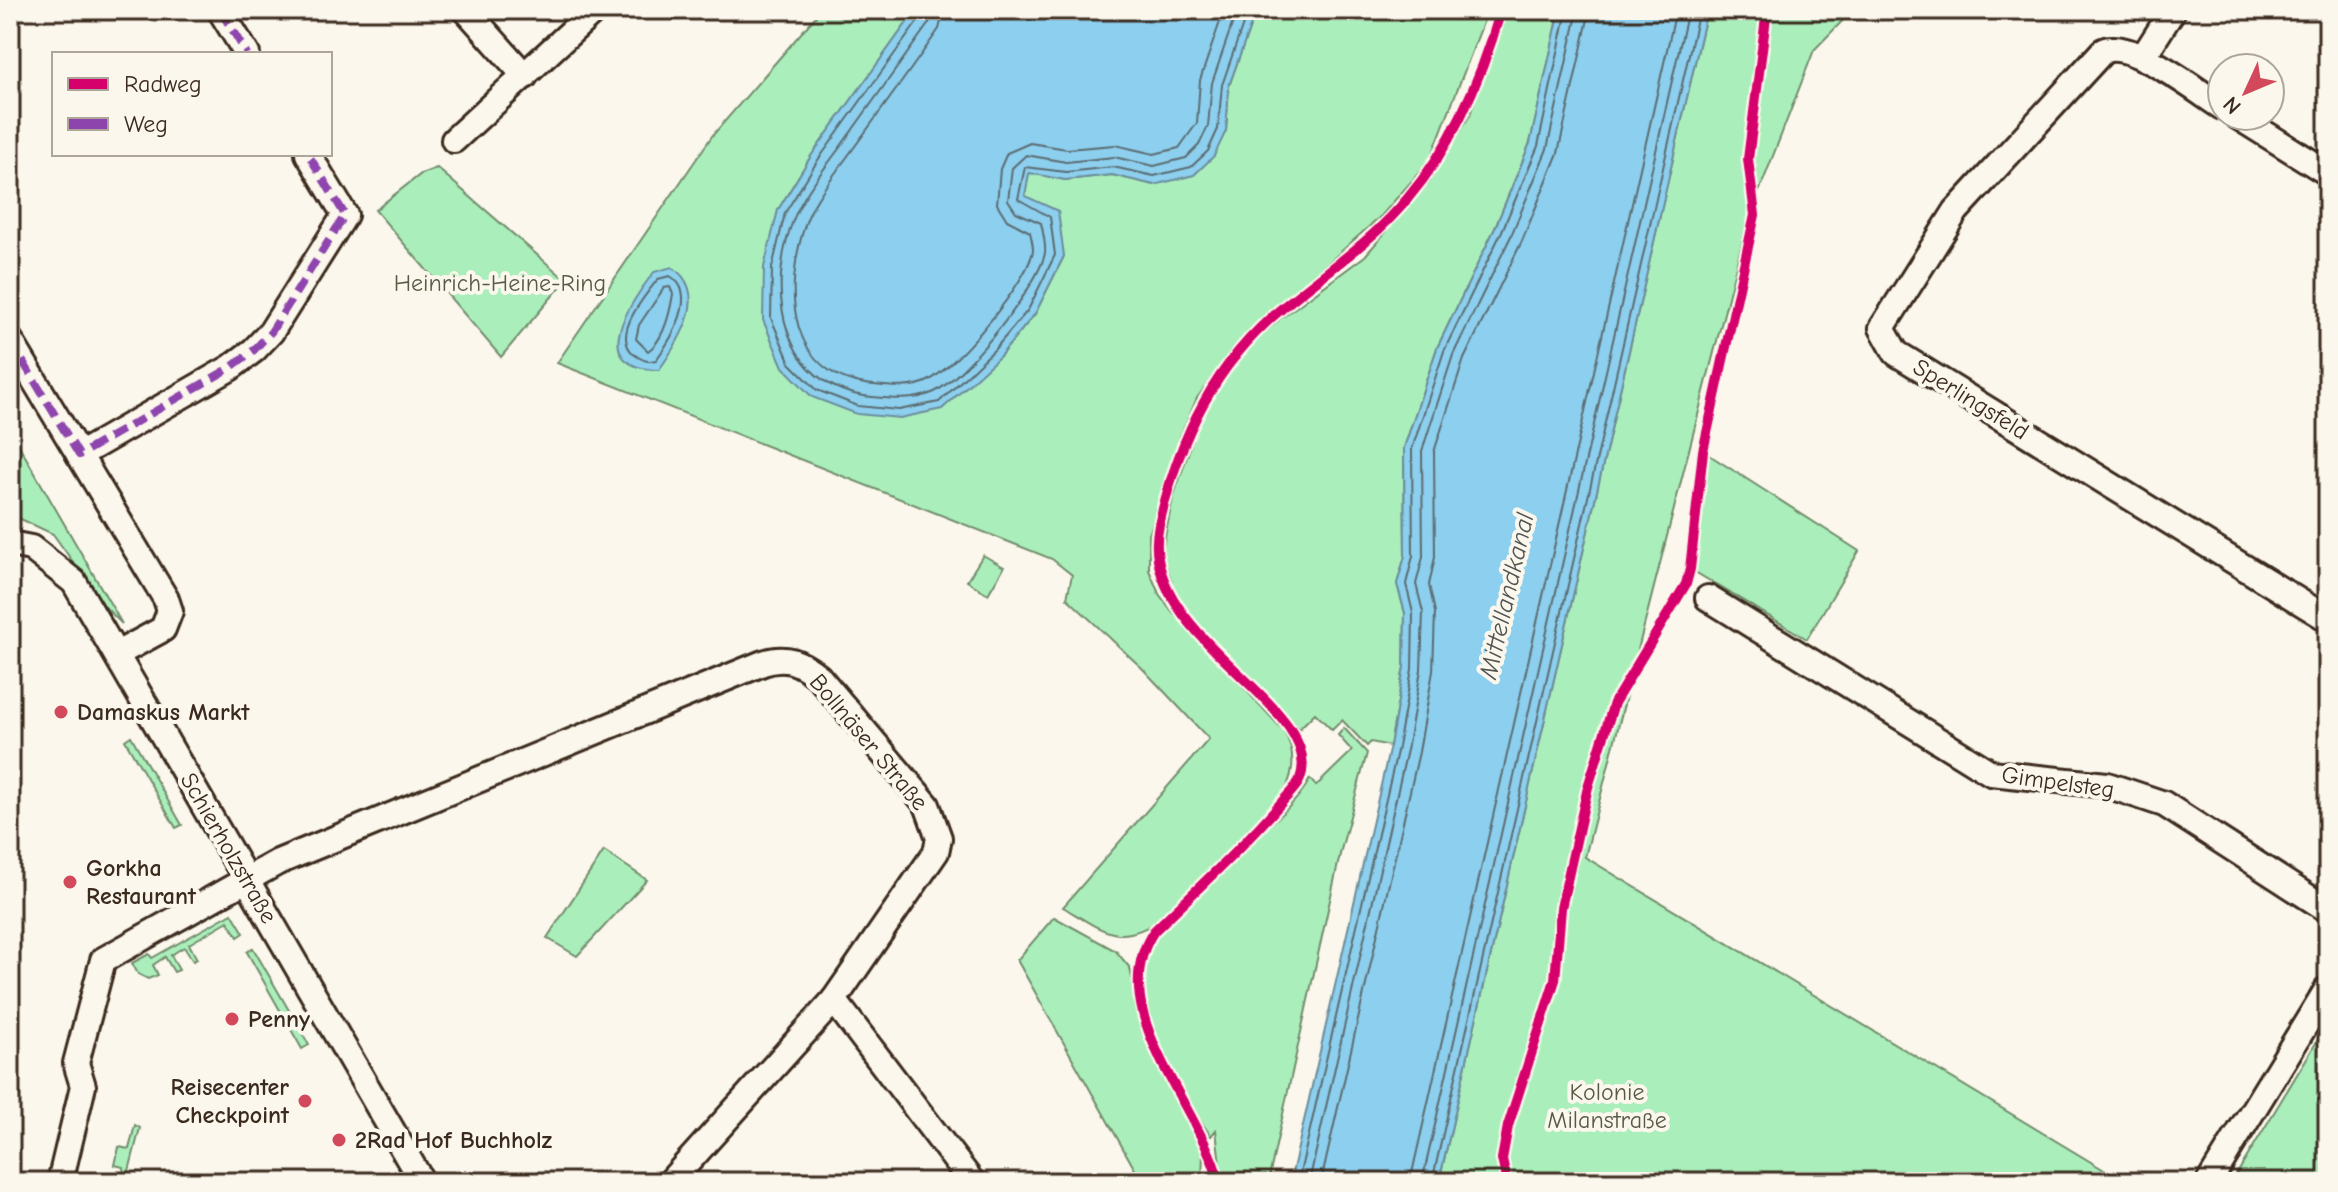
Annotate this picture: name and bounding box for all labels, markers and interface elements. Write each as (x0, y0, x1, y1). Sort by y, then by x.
legend (52, 52, 332, 156)
north arrow (2206, 52, 2286, 132)
text: Radweg (124, 70, 202, 98)
text: N (2218, 91, 2247, 119)
text: Weg (124, 110, 168, 138)
park label: Heinrich-Heine-Ring (394, 269, 606, 297)
street label: Sperlingsfeld (1908, 353, 2034, 445)
water label: Mittellandkanal (1473, 510, 1541, 683)
street label: Bollnäser Straße (804, 668, 934, 816)
place label: Damaskus Markt (77, 698, 250, 726)
marker: Damaskus Markt (52, 703, 70, 721)
street label: Gimpelsteg (2000, 760, 2116, 804)
street label: Schierholzstraße (175, 768, 283, 928)
place label: Gorkha Restaurant (86, 854, 197, 910)
marker: Gorkha Restaurant (61, 873, 79, 891)
place label: Penny (248, 1005, 310, 1033)
marker: Penny (223, 1010, 241, 1028)
place label: Reisecenter Checkpoint (171, 1073, 290, 1129)
park label: Kolonie Milanstraße (1547, 1078, 1667, 1134)
marker: Reisecenter Checkpoint (296, 1092, 314, 1110)
place label: 2Rad Hof Buchholz (355, 1126, 553, 1154)
marker: 2Rad Hof Buchholz (330, 1131, 348, 1149)

